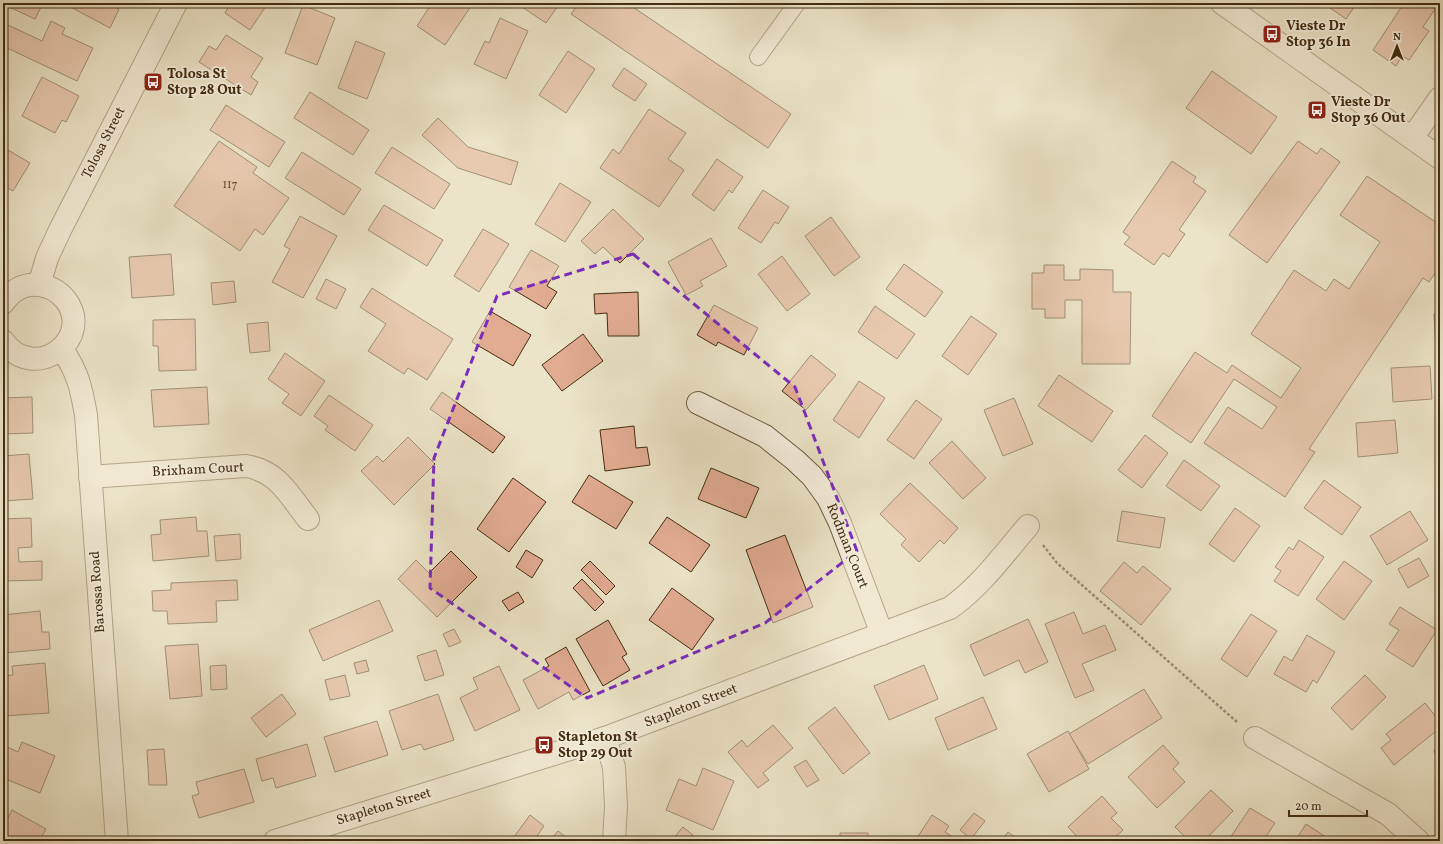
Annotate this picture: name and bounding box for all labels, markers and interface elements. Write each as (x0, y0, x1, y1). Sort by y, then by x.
place label: Vieste Dr Stop 36 In (1286, 17, 1351, 52)
bus stop icon: Vieste Dr Stop 36 In (1261, 23, 1283, 45)
north arrow (1377, 26, 1417, 66)
text: N (1393, 30, 1401, 45)
place label: Tolosa St Stop 28 Out (167, 65, 241, 100)
bus stop icon: Tolosa St Stop 28 Out (142, 71, 164, 93)
place label: Vieste Dr Stop 36 Out (1331, 93, 1405, 128)
bus stop icon: Vieste Dr Stop 36 Out (1306, 99, 1328, 121)
street label: Tolosa Street (78, 104, 130, 182)
house number: 117 (222, 177, 238, 193)
street label: Brixham Court (152, 458, 244, 482)
street label: Rodman Court (821, 501, 873, 592)
street label: Barossa Road (86, 550, 110, 634)
street label: Stapleton Street (642, 679, 740, 733)
place label: Stapleton St Stop 29 Out (558, 728, 638, 763)
bus stop icon: Stapleton St Stop 29 Out (533, 734, 555, 756)
street label: Stapleton Street (334, 784, 434, 830)
scale bar (1289, 792, 1367, 818)
text: 20 m (1295, 799, 1322, 815)

